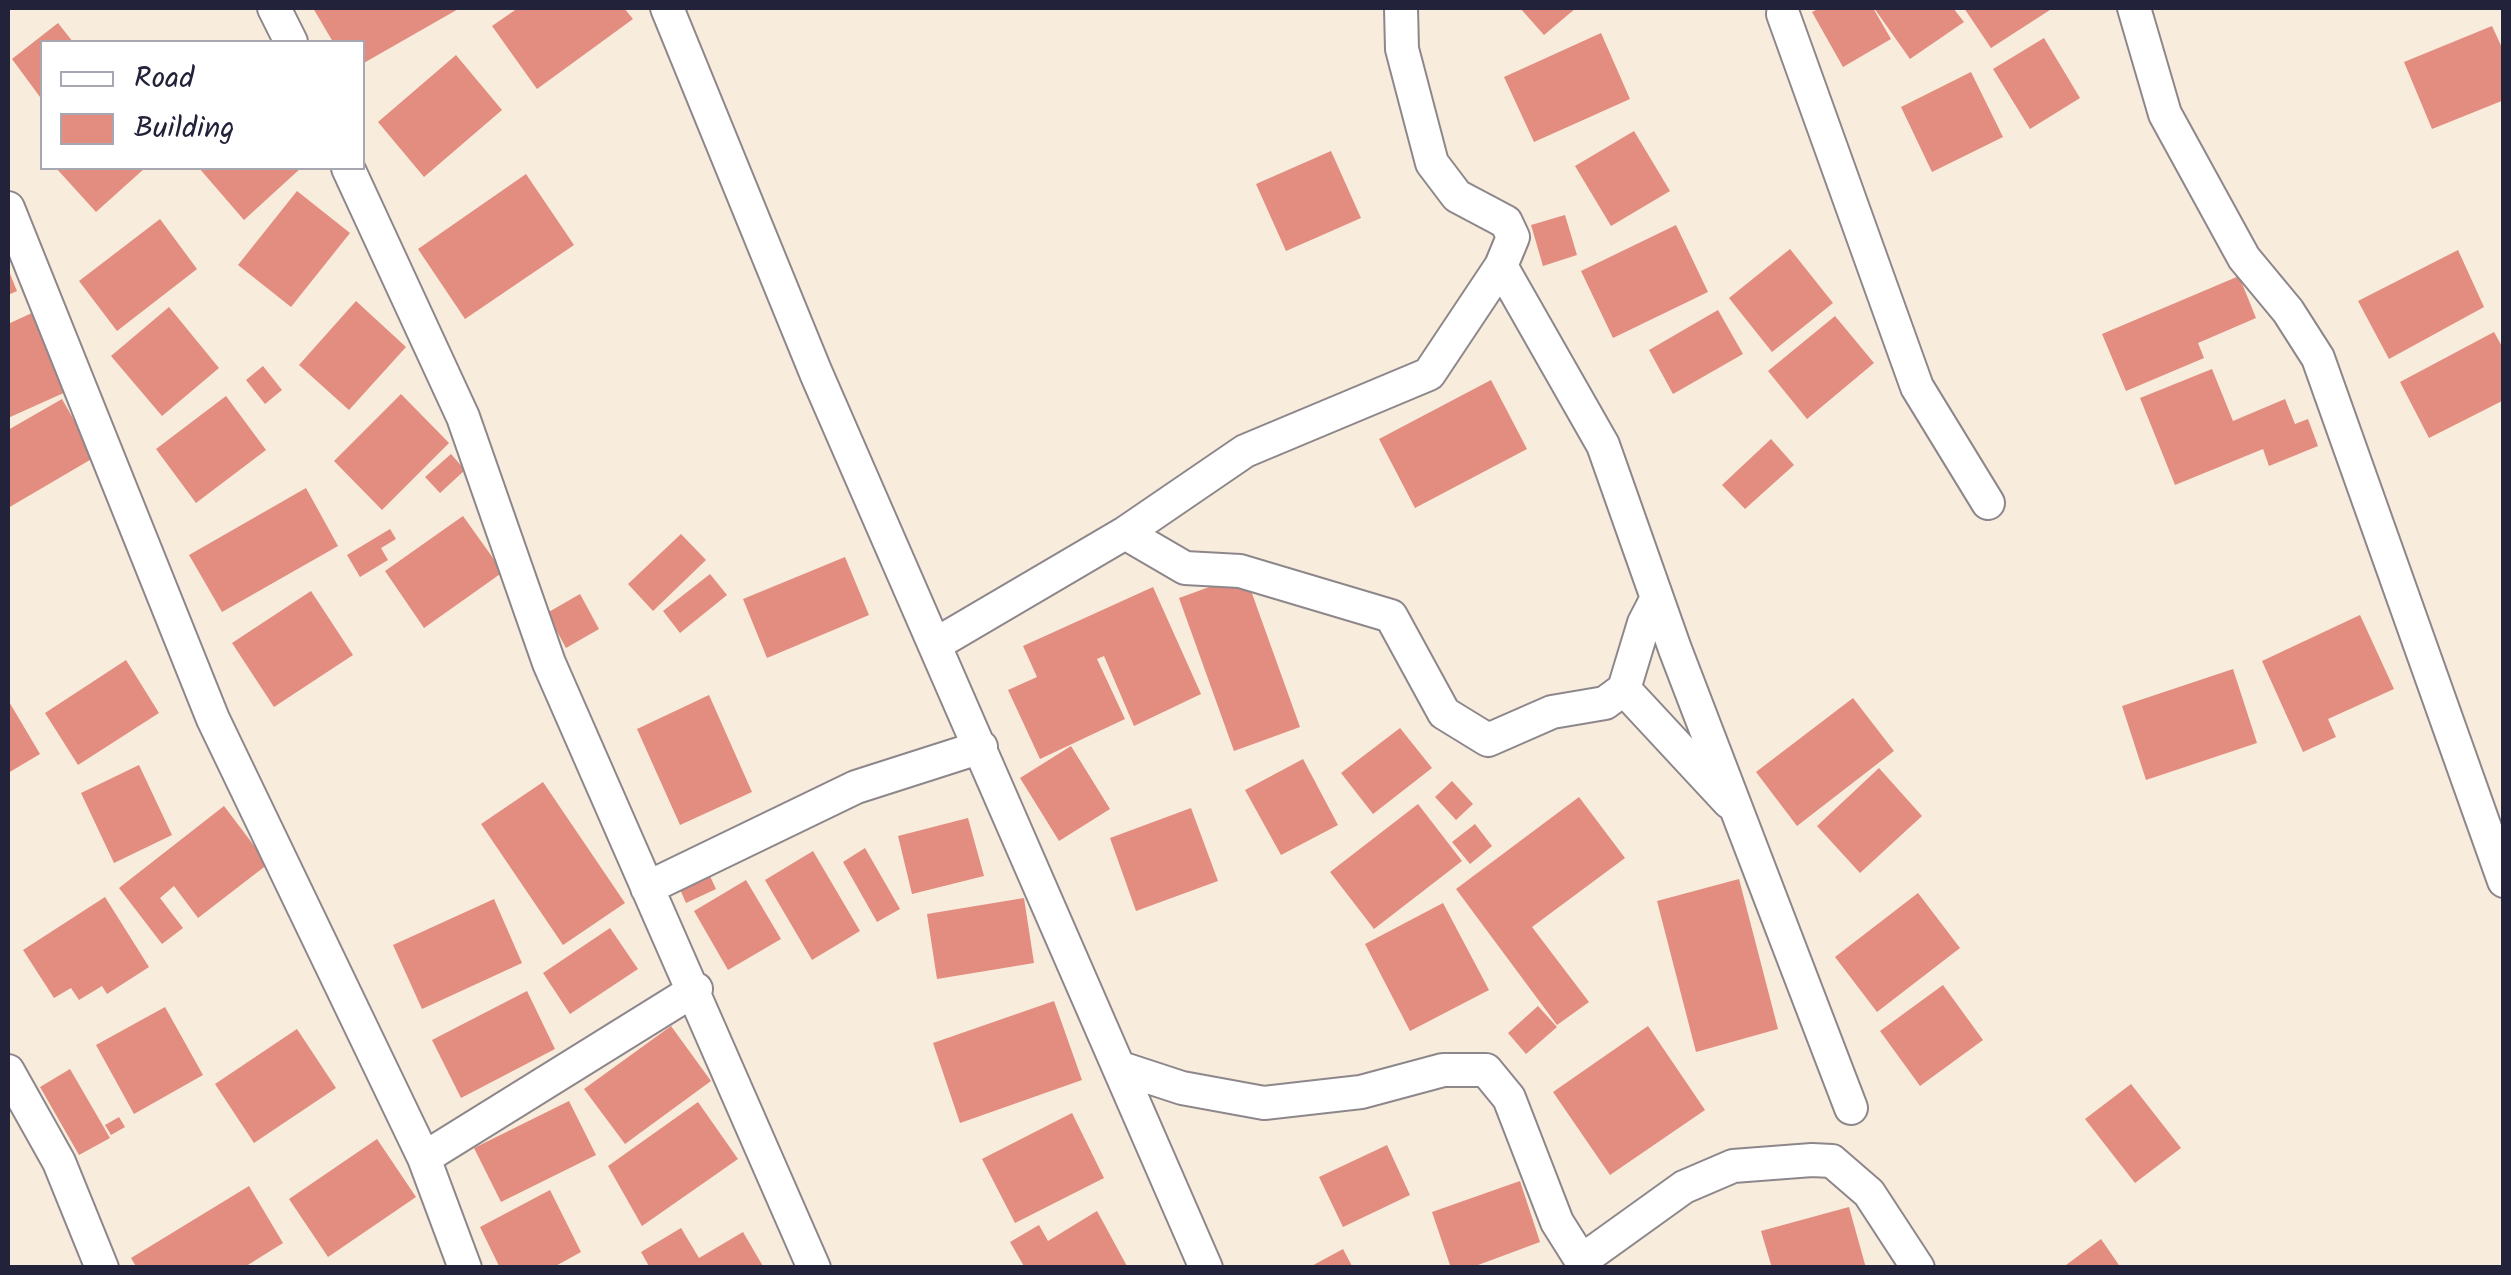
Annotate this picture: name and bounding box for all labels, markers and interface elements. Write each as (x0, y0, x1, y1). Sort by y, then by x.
legend (40, 40, 365, 170)
text: Road (134, 55, 194, 103)
text: Building (134, 105, 234, 153)

